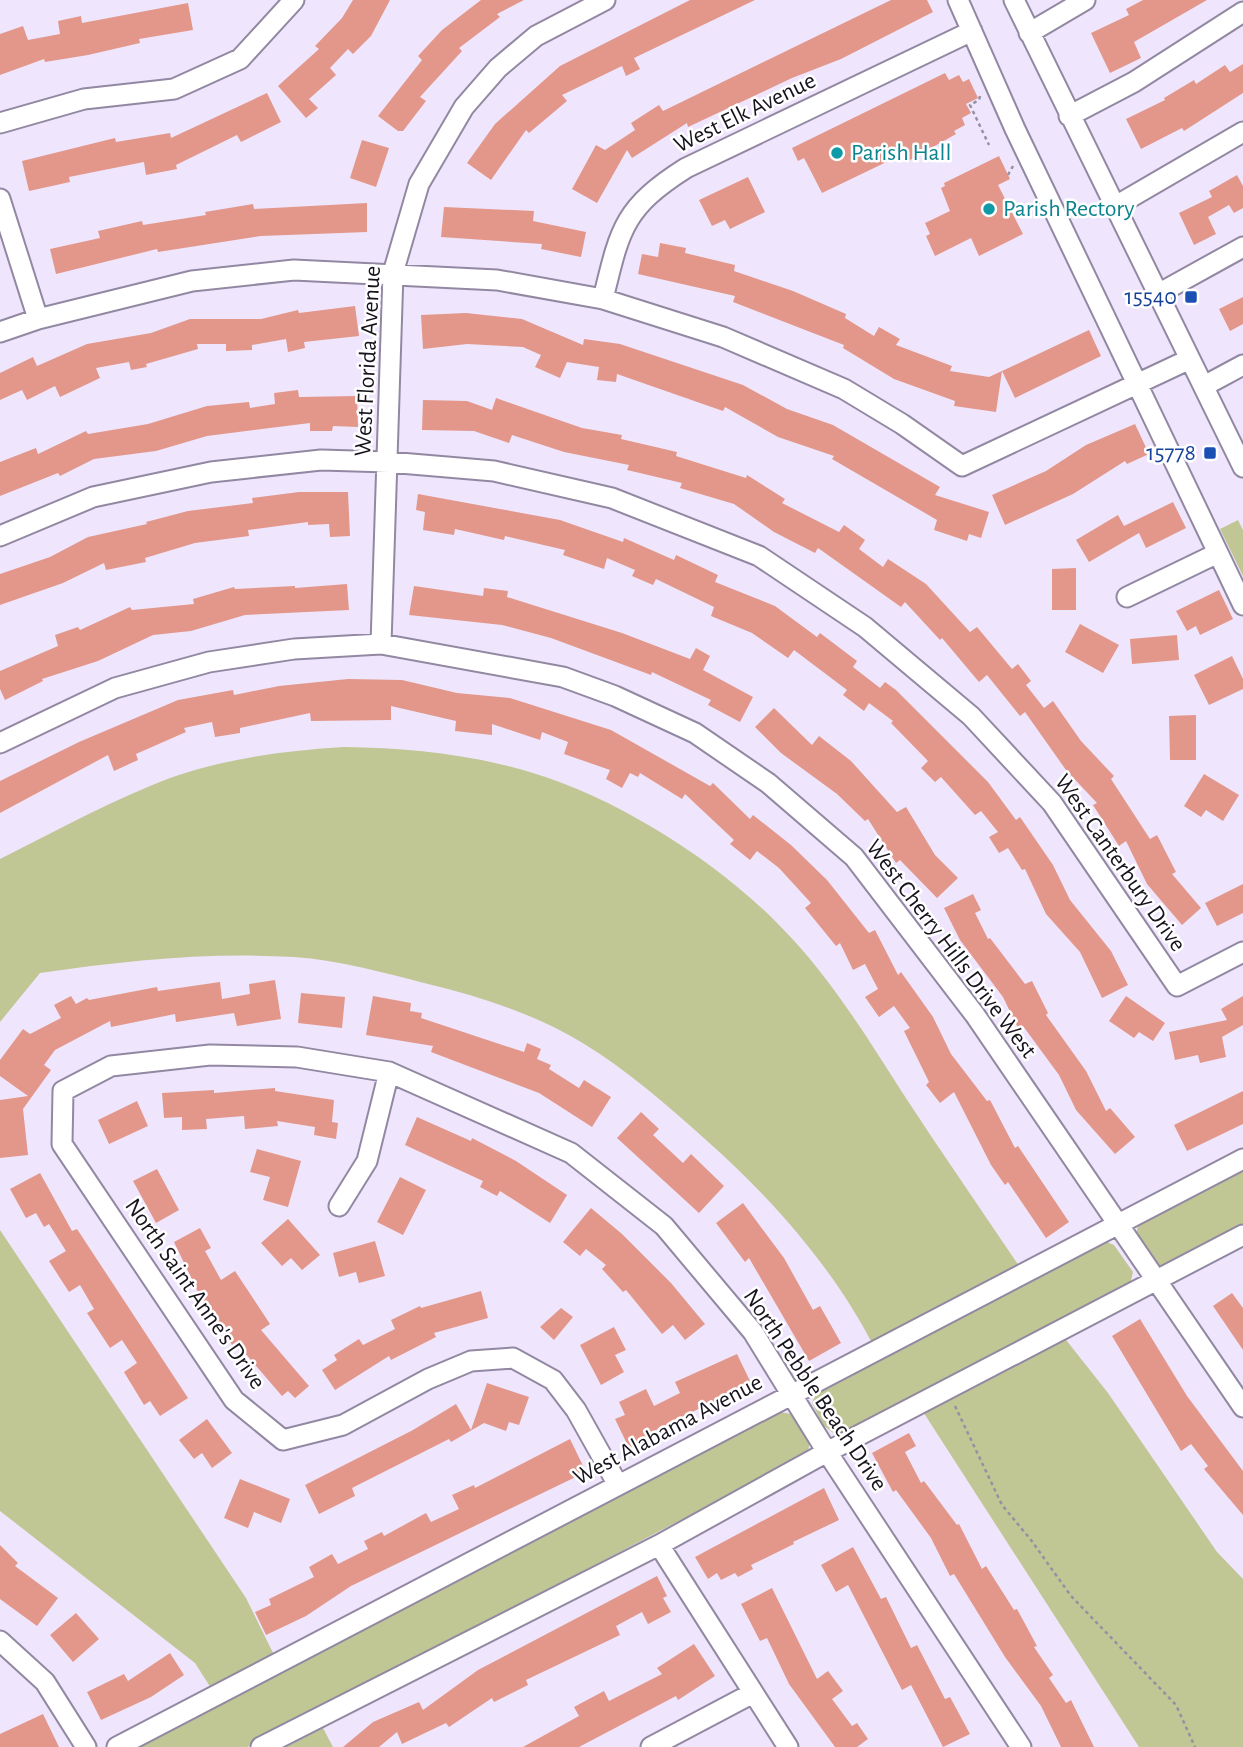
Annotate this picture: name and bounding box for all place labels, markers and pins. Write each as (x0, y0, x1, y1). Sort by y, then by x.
place label: Parish Hall (851, 141, 951, 165)
marker: Parish Hall (829, 145, 845, 161)
place label: Parish Rectory (1003, 197, 1135, 221)
marker: Parish Rectory (981, 201, 997, 217)
place label: 15540 (1124, 285, 1177, 309)
marker: 15540 (1183, 289, 1199, 305)
place label: 15778 (1146, 441, 1196, 465)
marker: 15778 (1202, 445, 1218, 461)

